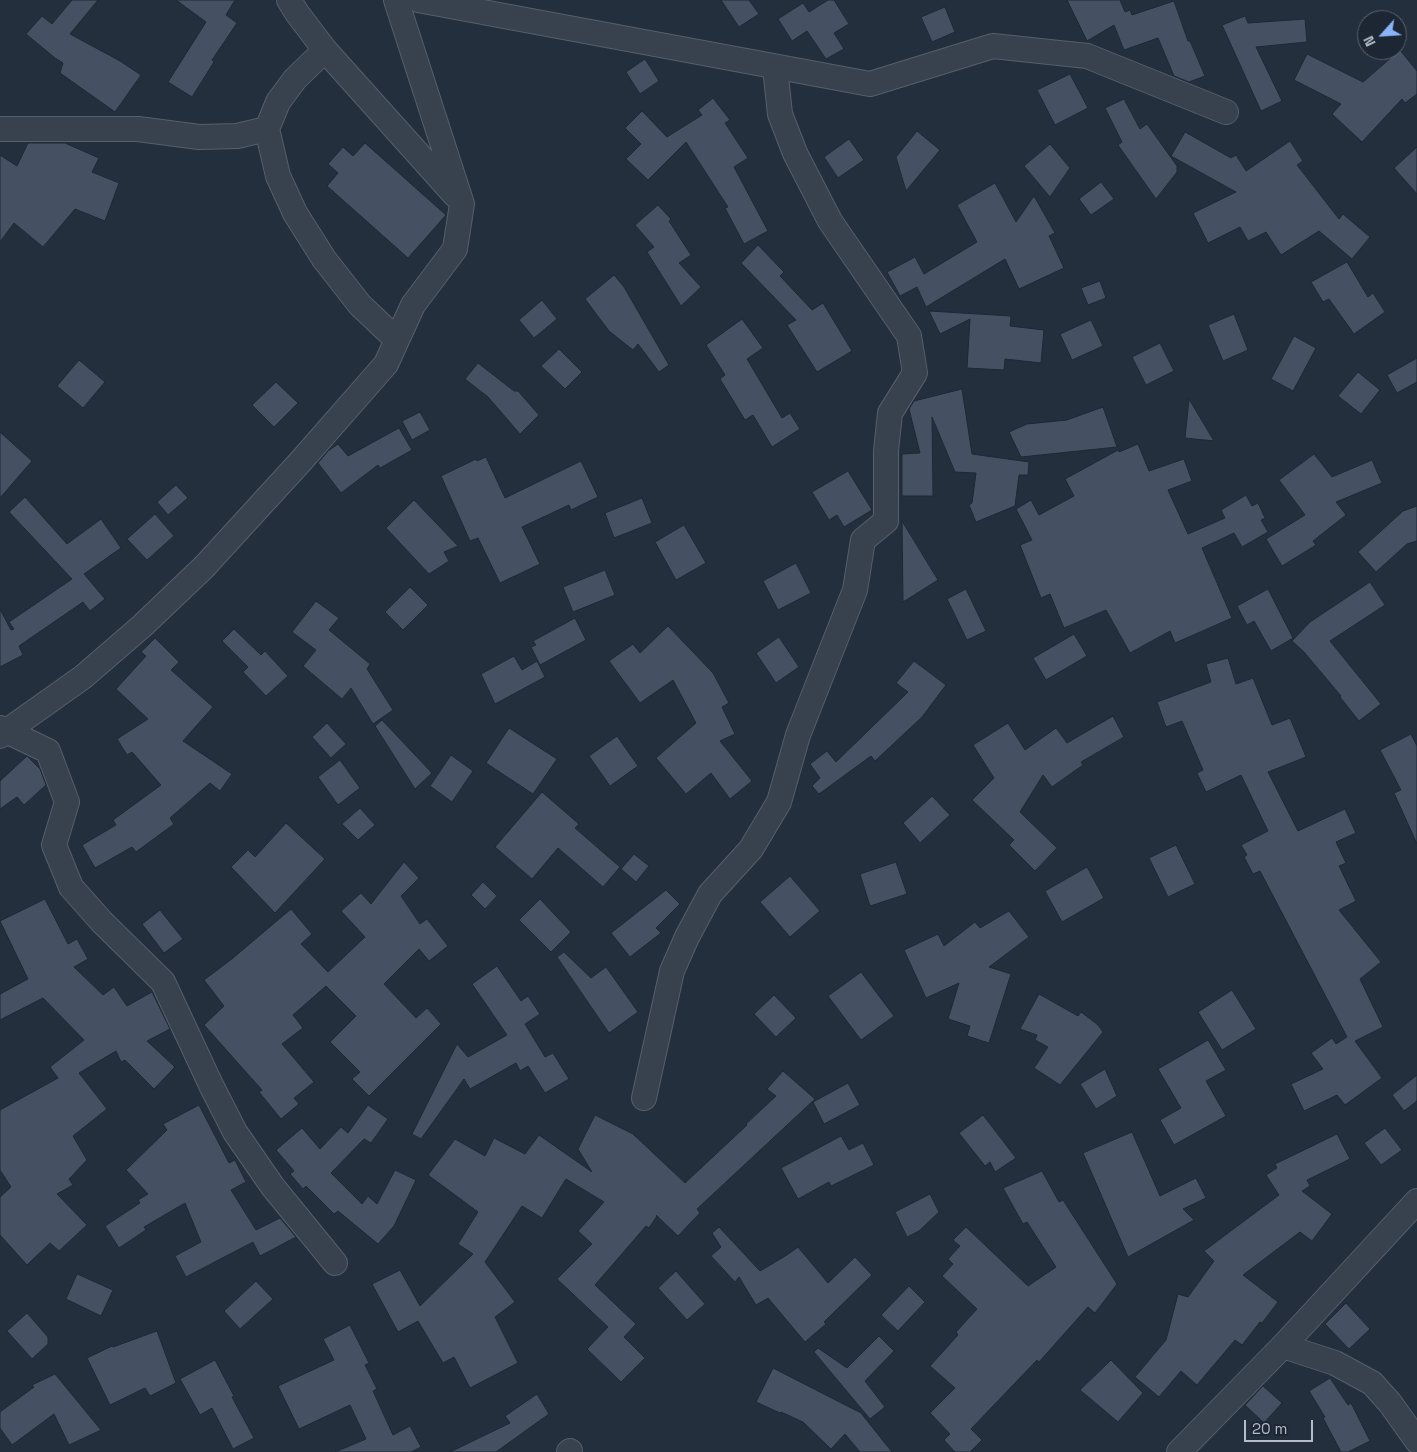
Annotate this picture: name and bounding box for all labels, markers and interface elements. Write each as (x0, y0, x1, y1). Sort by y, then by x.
north arrow (1357, 10, 1407, 60)
text: N (1359, 33, 1380, 49)
scale bar (1247, 1410, 1316, 1442)
text: 20 m (1252, 1419, 1287, 1438)

